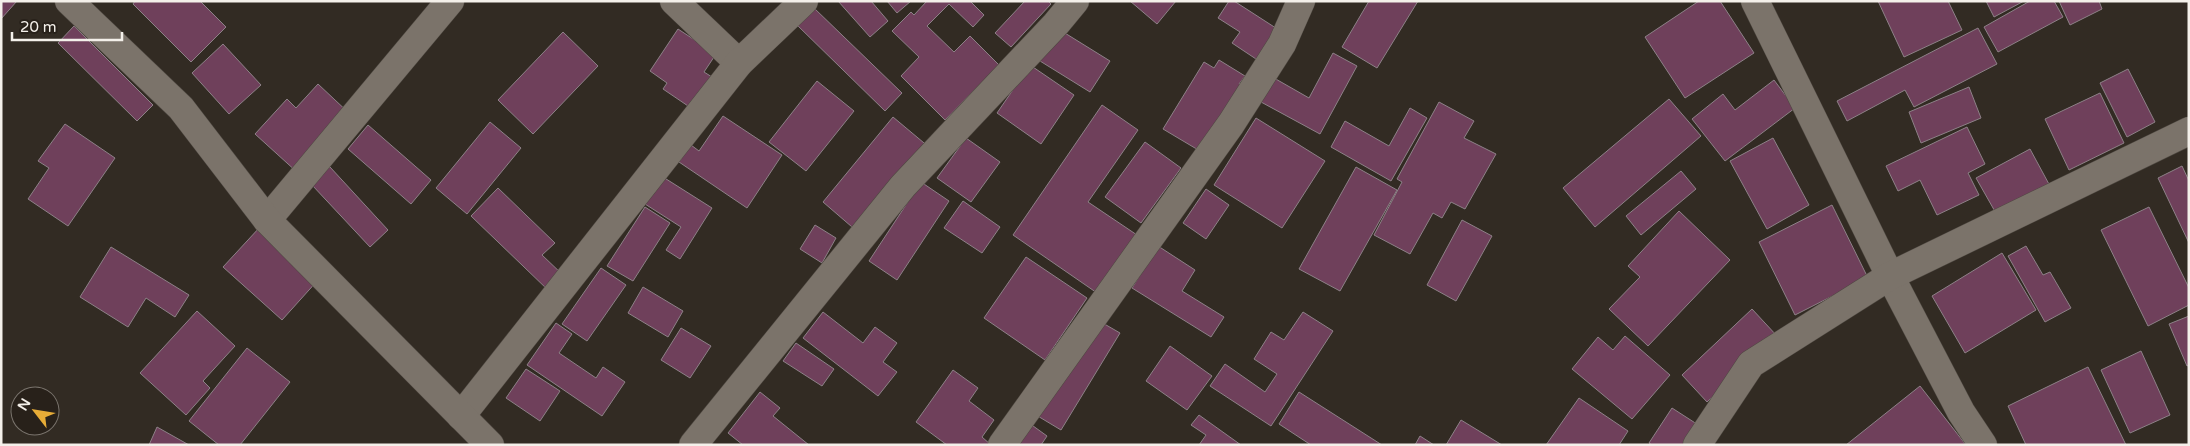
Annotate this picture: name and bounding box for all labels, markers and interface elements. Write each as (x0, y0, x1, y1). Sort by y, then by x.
scale bar (12, 10, 122, 42)
text: 20 m (20, 18, 57, 36)
north arrow (10, 386, 60, 436)
text: N (14, 395, 34, 414)

